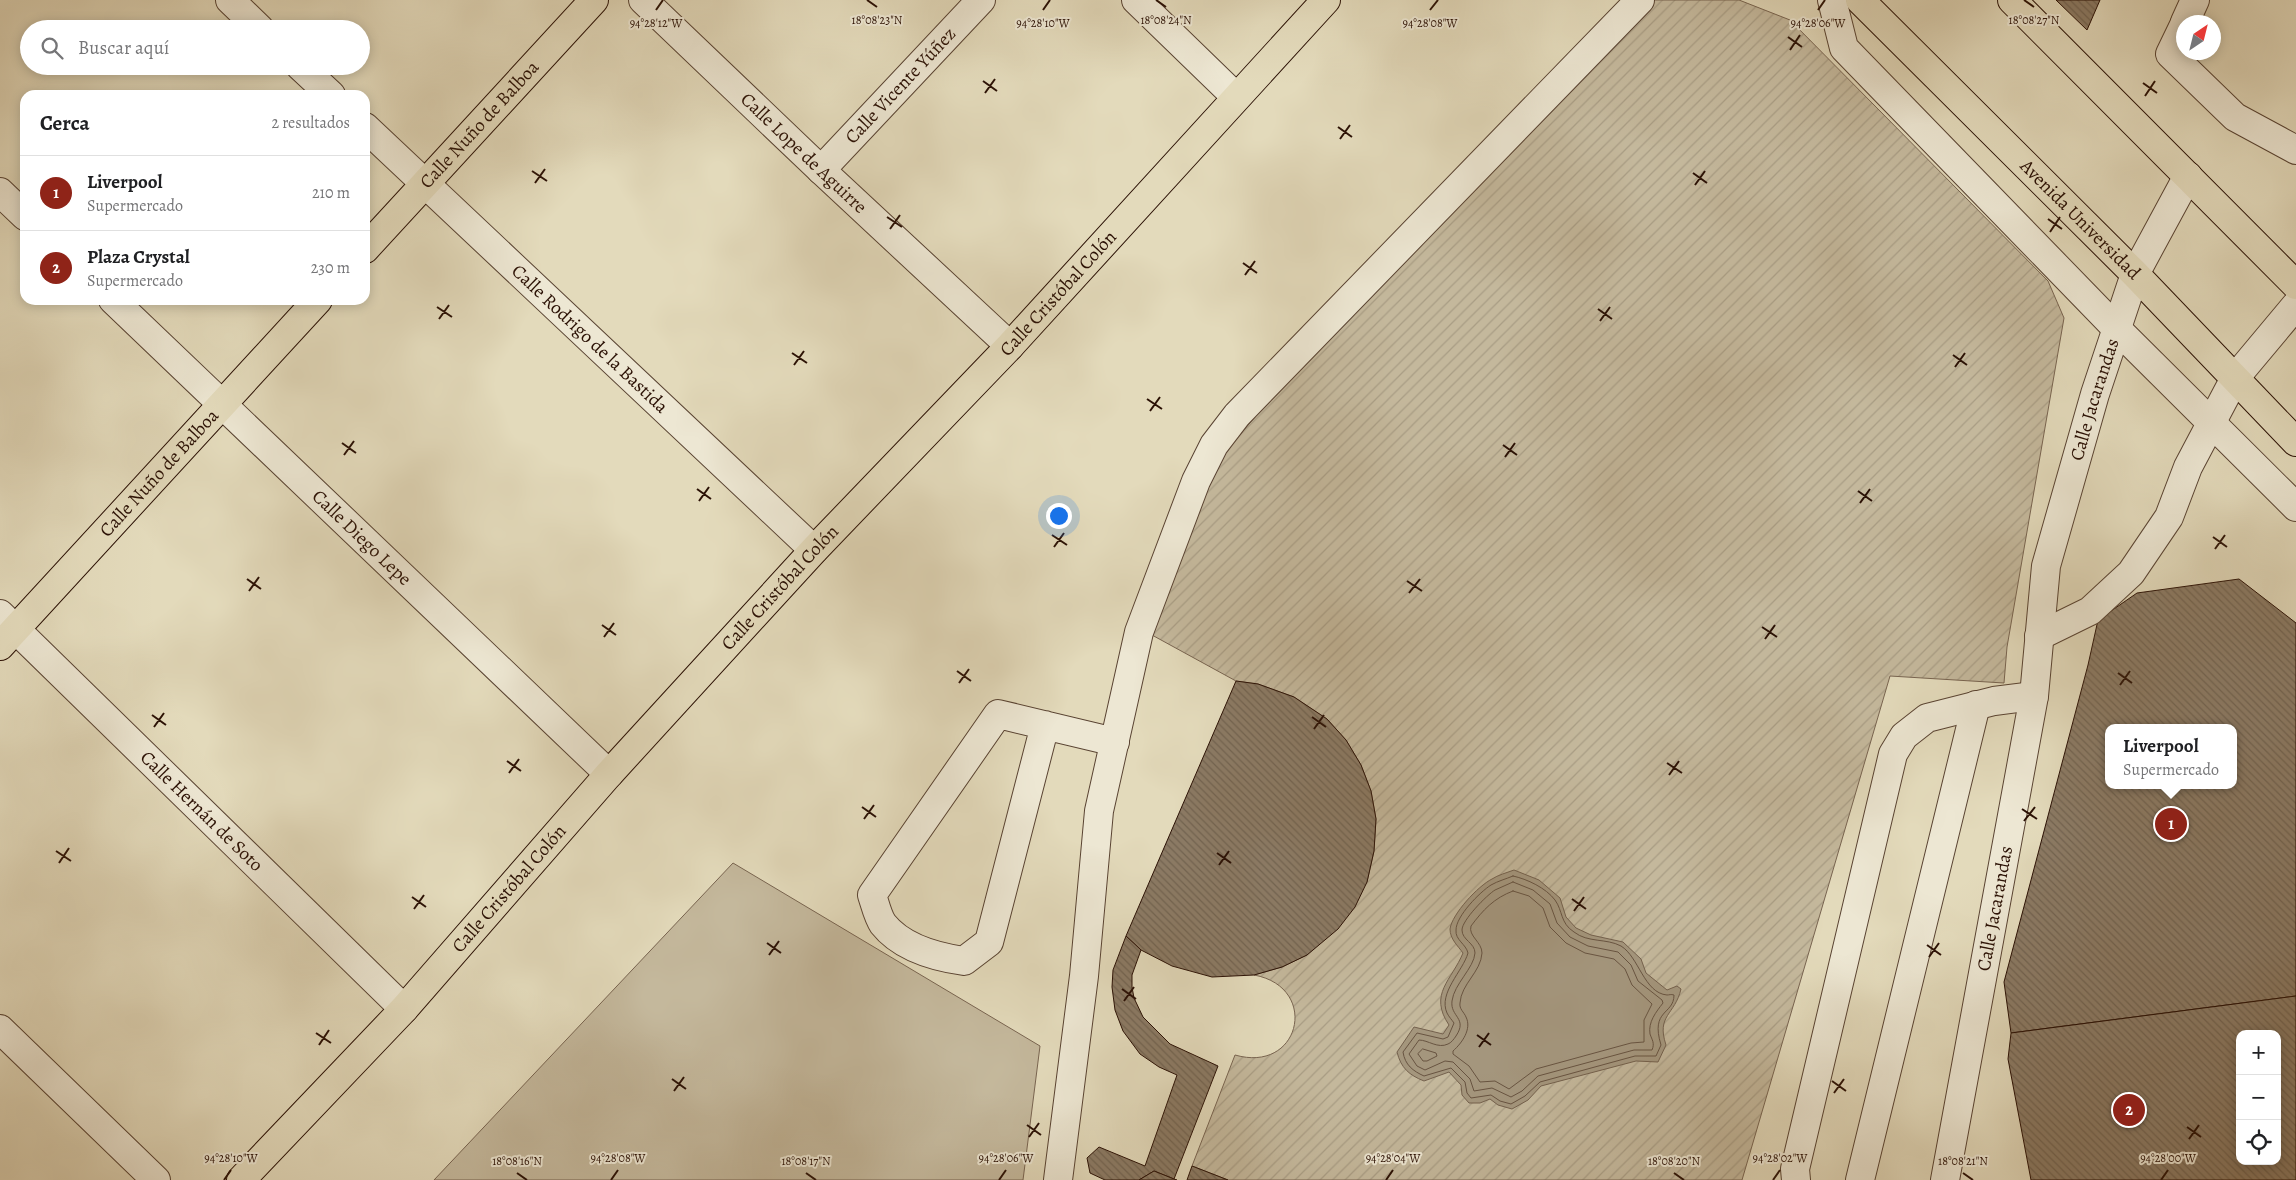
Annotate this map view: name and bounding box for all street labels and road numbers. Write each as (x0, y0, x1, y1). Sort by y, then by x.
street label: Calle Vicente Yúñez (839, 21, 962, 150)
street label: Calle Nuño de Balboa (414, 55, 545, 194)
street label: Calle Lope de Aguirre (735, 87, 873, 219)
street label: Avenida Universidad (2014, 153, 2147, 286)
street label: Calle Cristóbal Colón (994, 225, 1122, 362)
street label: Calle Rodrigo de la Bastida (506, 259, 674, 419)
street label: Calle Jacarandas (2064, 335, 2126, 464)
street label: Calle Nuño de Balboa (93, 403, 225, 543)
street label: Calle Diego Lepe (306, 484, 417, 592)
street label: Calle Cristóbal Colón (715, 519, 844, 656)
street label: Calle Hernán de Soto (134, 745, 269, 877)
street label: Calle Cristóbal Colón (446, 819, 572, 958)
street label: Calle Jacarandas (1971, 844, 2019, 973)

